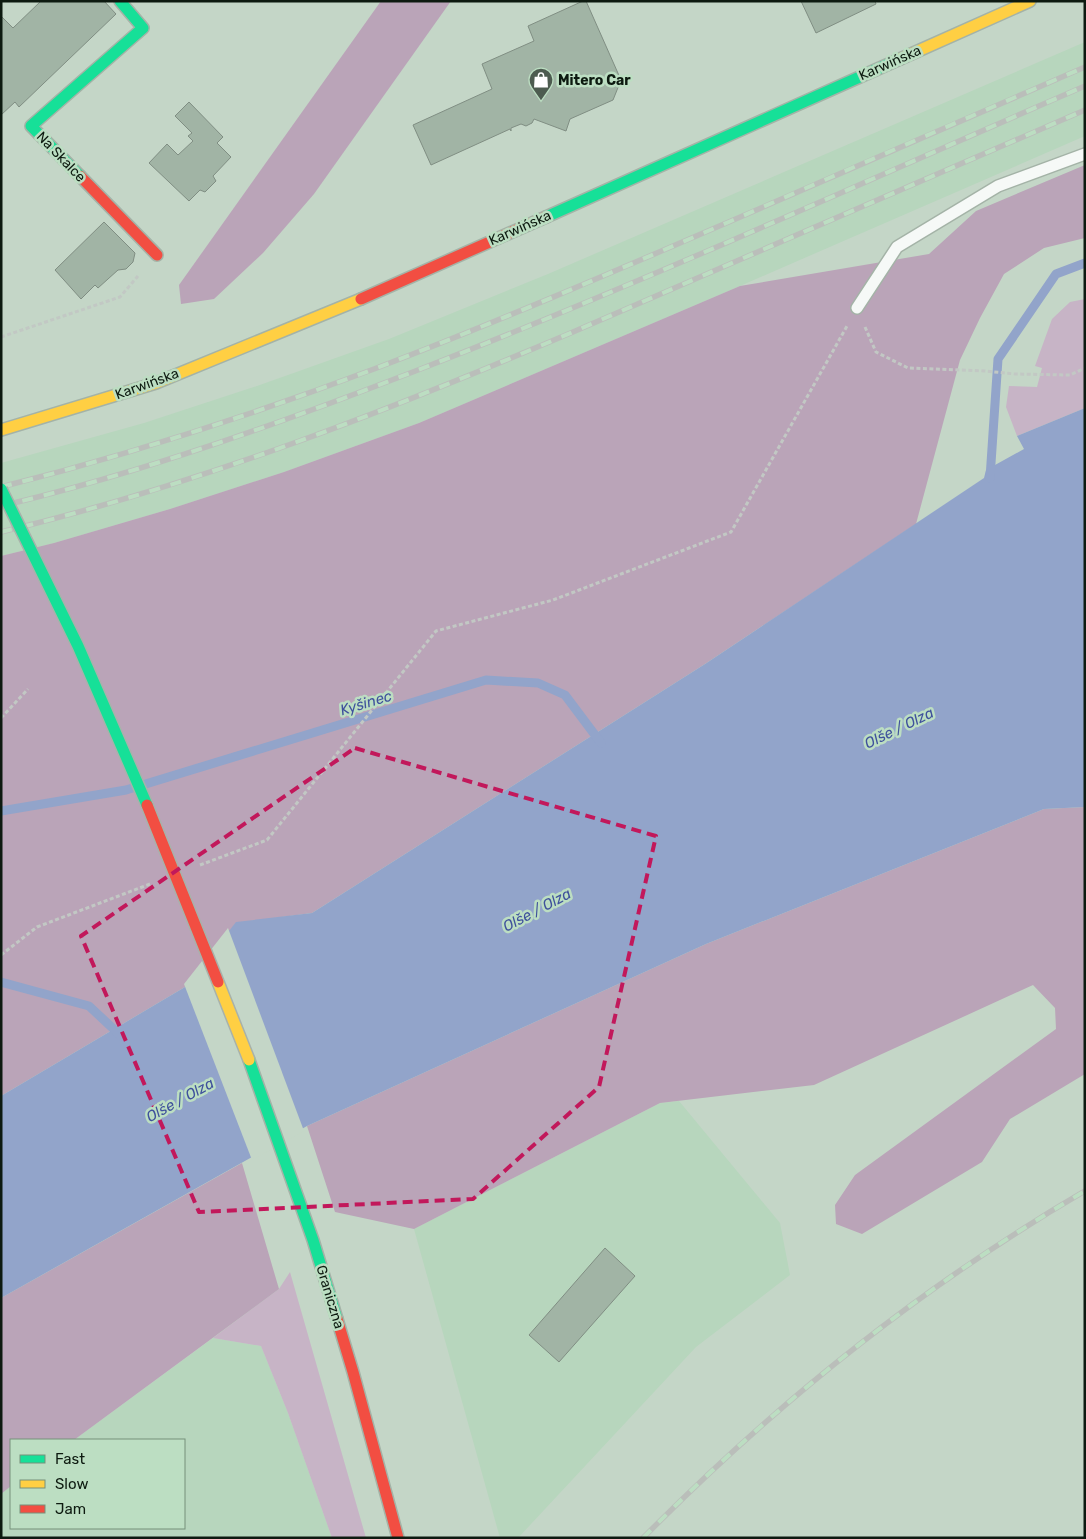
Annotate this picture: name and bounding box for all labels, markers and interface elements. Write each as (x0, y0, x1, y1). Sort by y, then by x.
street label: Karwińska (856, 42, 924, 84)
shop icon: Mitero Car (528, 67, 554, 101)
place label: Mitero Car (558, 72, 631, 89)
street label: Na Skalce (33, 128, 89, 186)
street label: Karwińska (486, 207, 554, 249)
street label: Karwińska (113, 365, 181, 403)
water label: Kyšinec (338, 687, 394, 719)
water label: Olše / Olza (861, 703, 937, 752)
water label: Olše / Olza (500, 884, 574, 936)
water label: Olše / Olza (143, 1074, 217, 1126)
street label: Graniczna (312, 1263, 348, 1331)
legend (10, 1439, 185, 1529)
text: Fast (55, 1450, 85, 1468)
text: Slow (55, 1475, 88, 1493)
text: Jam (55, 1500, 86, 1518)

